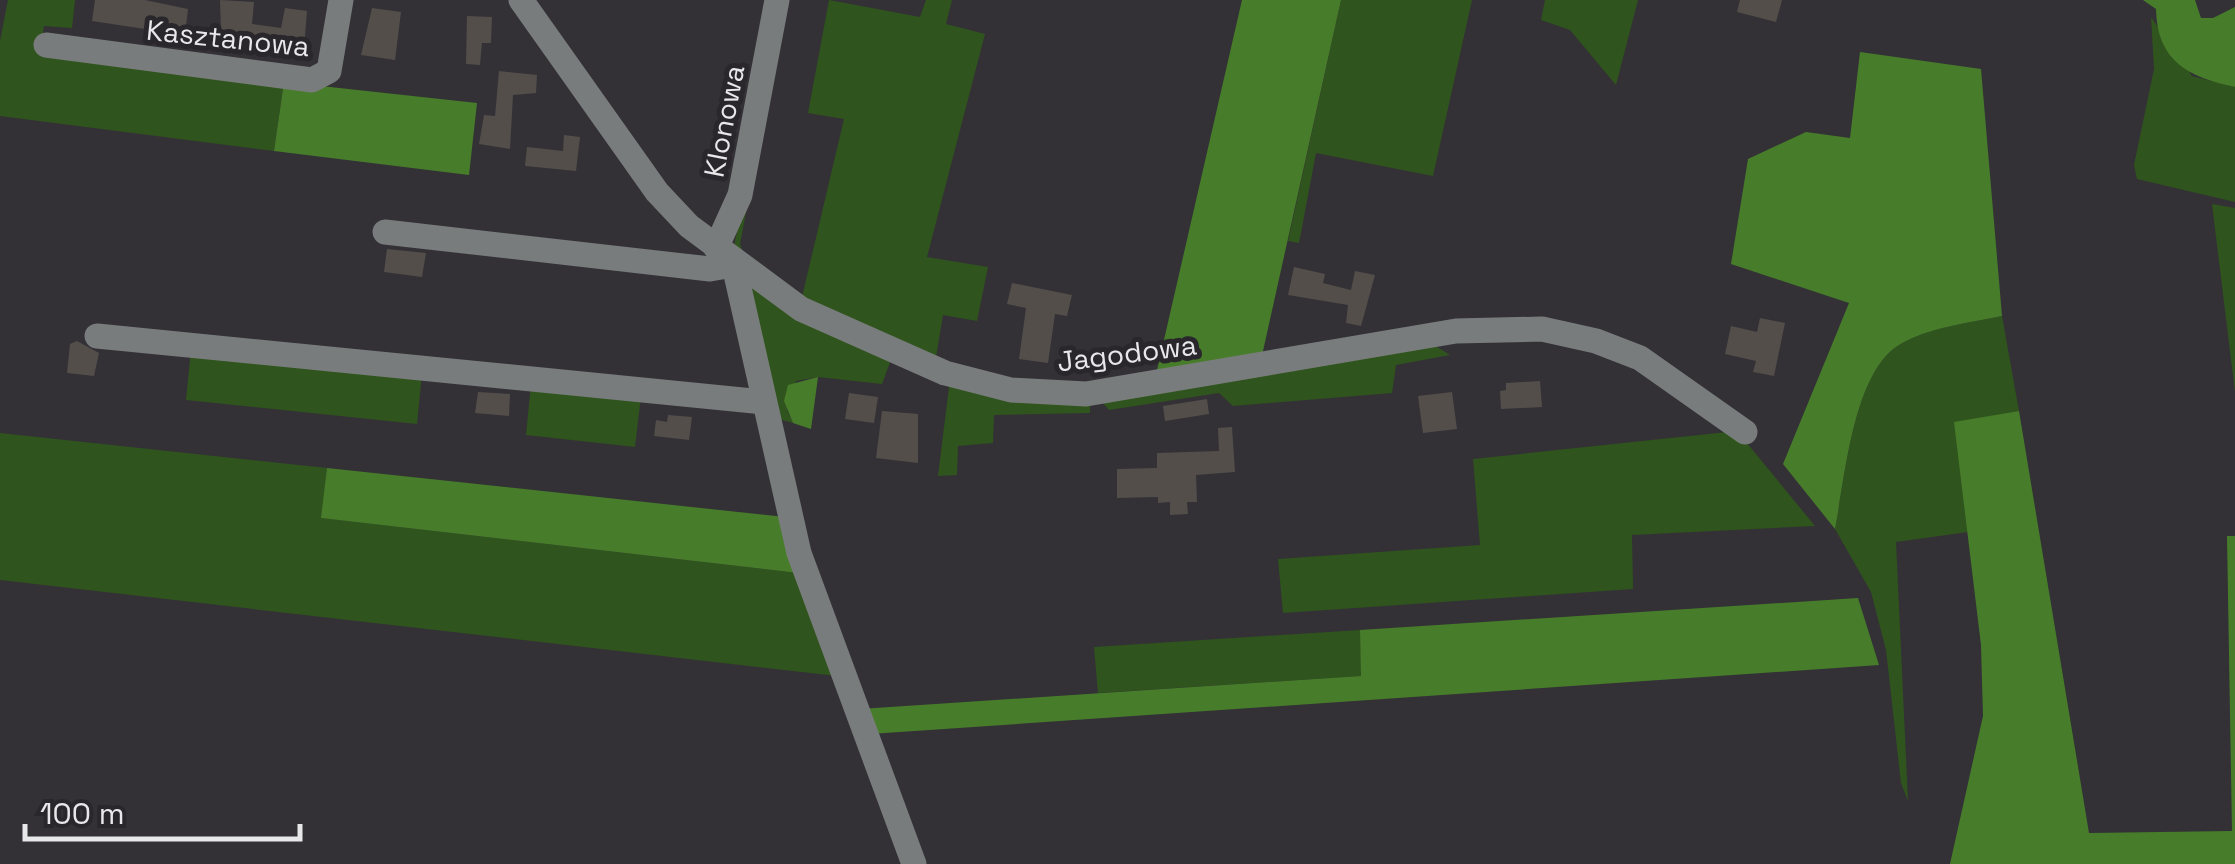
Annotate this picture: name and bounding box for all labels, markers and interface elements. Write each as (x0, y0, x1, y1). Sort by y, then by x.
street label: Kasztanowa (145, 12, 311, 64)
street label: Klonowa (695, 62, 753, 180)
street label: Jagodowa (1055, 327, 1199, 379)
scale bar (25, 779, 300, 841)
text: 100 m (40, 794, 125, 833)

